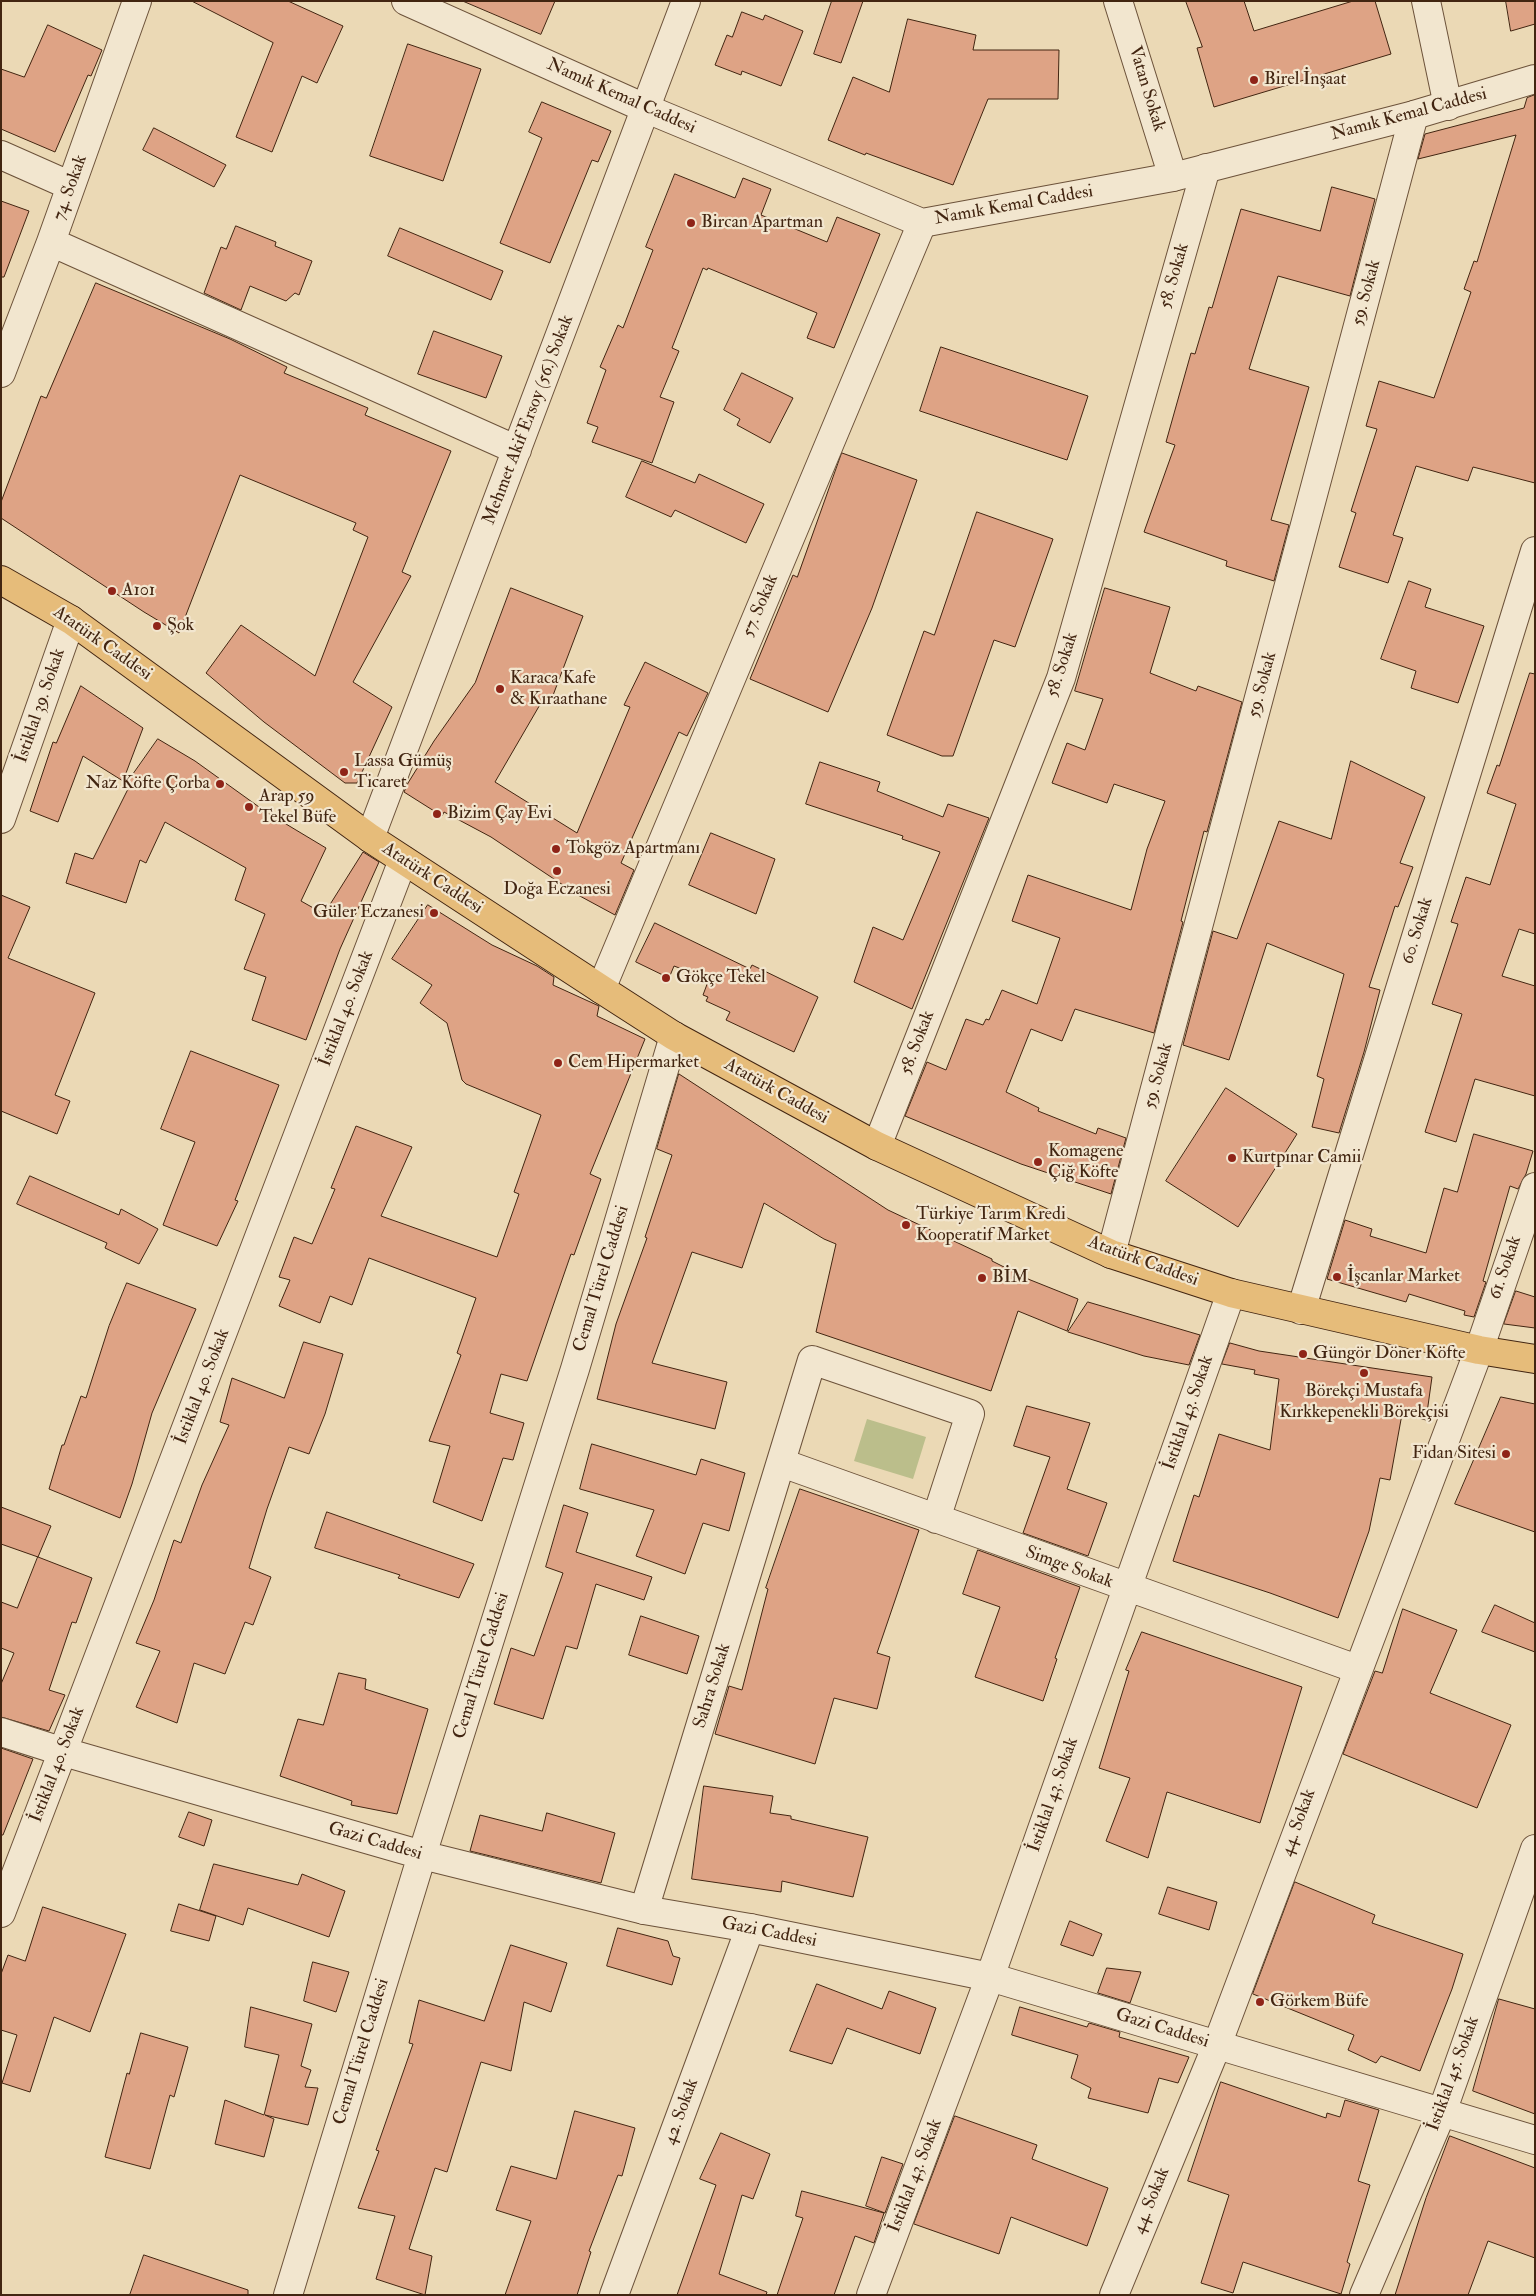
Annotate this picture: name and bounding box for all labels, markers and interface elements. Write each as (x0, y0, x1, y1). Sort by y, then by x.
street label: Vatan Sokak (1123, 44, 1169, 134)
street label: Namık Kemal Caddesi (543, 54, 699, 140)
place label: Birel İnşaat (1264, 69, 1346, 91)
marker: Birel İnşaat (1248, 74, 1260, 86)
street label: Namık Kemal Caddesi (1329, 84, 1489, 146)
street label: 74. Sokak (49, 152, 93, 224)
street label: Namık Kemal Caddesi (933, 181, 1095, 231)
place label: Bircan Apartman (701, 212, 823, 234)
marker: Bircan Apartman (685, 217, 697, 229)
street label: 58. Sokak (1155, 241, 1195, 311)
street label: 59. Sokak (1348, 258, 1386, 328)
street label: Mehmet Akif Ersoy (56.) Sokak (479, 312, 579, 528)
street label: 57. Sokak (738, 571, 784, 641)
place label: A101 (122, 580, 155, 602)
marker: A101 (106, 585, 118, 597)
street label: Atatürk Caddesi (48, 602, 156, 686)
place label: Şok (167, 615, 194, 637)
marker: Şok (151, 620, 163, 632)
street label: 58. Sokak (1042, 630, 1084, 700)
street label: İstiklal 39. Sokak (11, 646, 71, 766)
street label: 59. Sokak (1244, 650, 1282, 720)
place label: Karaca Kafe & Kıraathane (510, 668, 607, 711)
marker: Karaca Kafe & Kıraathane (494, 683, 506, 695)
place label: Lassa Gümüş Ticaret (354, 751, 452, 794)
marker: Lassa Gümüş Ticaret (338, 766, 350, 778)
place label: Naz Köfte Çorba (86, 773, 210, 795)
marker: Naz Köfte Çorba (214, 778, 226, 790)
place label: Arap 59 Tekel Büfe (259, 786, 336, 829)
marker: Arap 59 Tekel Büfe (243, 801, 255, 813)
place label: Bizim Çay Evi (447, 803, 552, 825)
marker: Bizim Çay Evi (431, 808, 443, 820)
street label: Atatürk Caddesi (378, 838, 486, 920)
place label: Tokgöz Apartmanı (566, 838, 700, 860)
marker: Tokgöz Apartmanı (550, 843, 562, 855)
marker: Doğa Eczanesi (551, 865, 563, 877)
place label: Doğa Eczanesi (503, 879, 611, 901)
street label: 60. Sokak (1398, 895, 1438, 967)
place label: Güler Eczanesi (313, 902, 424, 924)
marker: Güler Eczanesi (428, 907, 440, 919)
street label: İstiklal 40. Sokak (315, 948, 379, 1070)
place label: Gökçe Tekel (676, 967, 766, 989)
marker: Gökçe Tekel (660, 972, 672, 984)
street label: 58. Sokak (896, 1008, 940, 1078)
street label: 59. Sokak (1140, 1041, 1178, 1111)
place label: Cem Hipermarket (568, 1052, 699, 1074)
street label: Atatürk Caddesi (720, 1055, 832, 1129)
marker: Cem Hipermarket (552, 1057, 564, 1069)
place label: Komagene Çiğ Köfte (1048, 1141, 1123, 1184)
place label: Kurtpınar Camii (1242, 1147, 1361, 1169)
marker: Kurtpınar Camii (1226, 1152, 1238, 1164)
marker: Komagene Çiğ Köfte (1032, 1156, 1044, 1168)
street label: Cemal Türel Caddesi (569, 1203, 635, 1355)
place label: Türkiye Tarım Kredi Kooperatif Market (916, 1204, 1066, 1246)
marker: Türkiye Tarım Kredi Kooperatif Market (900, 1219, 912, 1231)
street label: Atatürk Caddesi (1085, 1232, 1201, 1292)
street label: 61. Sokak (1485, 1233, 1527, 1303)
place label: İşcanlar Market (1347, 1266, 1460, 1288)
place label: BİM (992, 1267, 1028, 1289)
marker: İşcanlar Market (1331, 1271, 1343, 1283)
marker: BİM (976, 1272, 988, 1284)
street label: İstiklal 40. Sokak (171, 1326, 235, 1448)
place label: Güngör Döner Köfte (1313, 1343, 1465, 1365)
marker: Güngör Döner Köfte (1297, 1348, 1309, 1360)
street label: İstiklal 43. Sokak (1159, 1353, 1219, 1473)
marker: Börekçi Mustafa Kırkkepenekli Börekçisi (1358, 1367, 1370, 1379)
place label: Börekçi Mustafa Kırkkepenekli Börekçisi (1279, 1381, 1449, 1424)
place label: Fidan Sitesi (1412, 1443, 1496, 1465)
marker: Fidan Sitesi (1500, 1448, 1512, 1460)
street label: Simge Sokak (1022, 1542, 1116, 1594)
street label: Cemal Türel Caddesi (449, 1590, 515, 1742)
street label: Sahra Sokak (690, 1641, 736, 1731)
street label: İstiklal 40. Sokak (26, 1704, 90, 1826)
street label: İstiklal 43. Sokak (1024, 1735, 1084, 1855)
street label: 44. Sokak (1277, 1786, 1321, 1860)
street label: Gazi Caddesi (326, 1818, 424, 1866)
street label: Gazi Caddesi (720, 1913, 818, 1953)
street label: Cemal Türel Caddesi (329, 1976, 395, 2128)
place label: Görkem Büfe (1270, 1991, 1368, 2013)
marker: Görkem Büfe (1254, 1996, 1266, 2008)
street label: Gazi Caddesi (1113, 2005, 1211, 2053)
street label: İstiklal 45. Sokak (1423, 2014, 1485, 2134)
street label: 42. Sokak (660, 2076, 704, 2148)
street label: İstiklal 43. Sokak (884, 2116, 948, 2236)
street label: 44. Sokak (1129, 2164, 1175, 2238)

